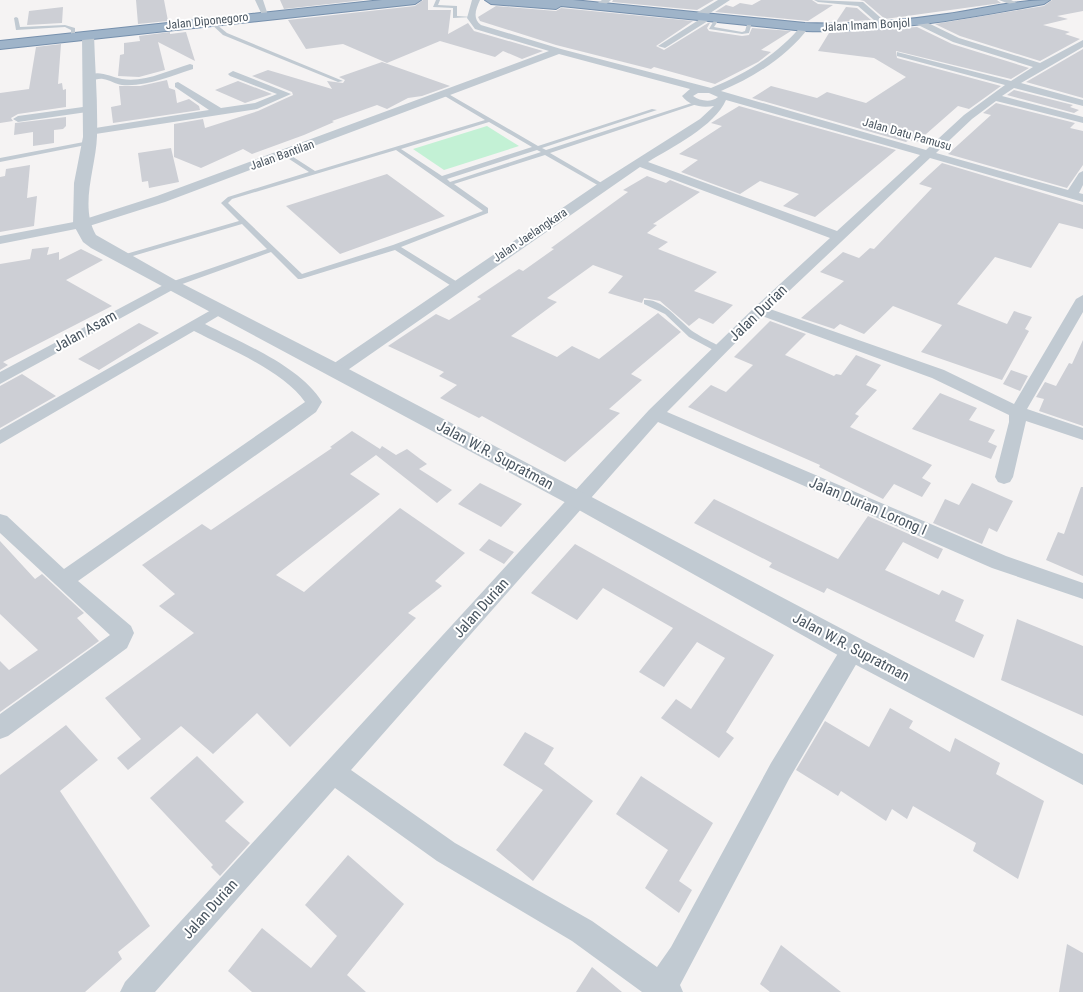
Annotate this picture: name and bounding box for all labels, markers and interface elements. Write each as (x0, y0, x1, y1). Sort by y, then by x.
street label: Jalan Diponegoro (165, 10, 249, 32)
street label: Jalan Imam Bonjol (822, 16, 910, 34)
street label: Jalan Datu Pamusu (861, 115, 953, 153)
street label: Jalan Bantilan (248, 137, 316, 173)
street label: Jalan Jaelangkara (490, 205, 570, 265)
street label: Jalan Durian (725, 281, 791, 345)
street label: Jalan Asam (50, 306, 120, 356)
street label: Jalan W.R. Supratman (434, 417, 556, 493)
street label: Jalan Durian Lorong I (807, 473, 929, 539)
street label: Jalan Durian (450, 574, 512, 642)
street label: Jalan W.R. Supratman (790, 609, 912, 685)
street label: Jalan Durian (179, 875, 241, 943)

